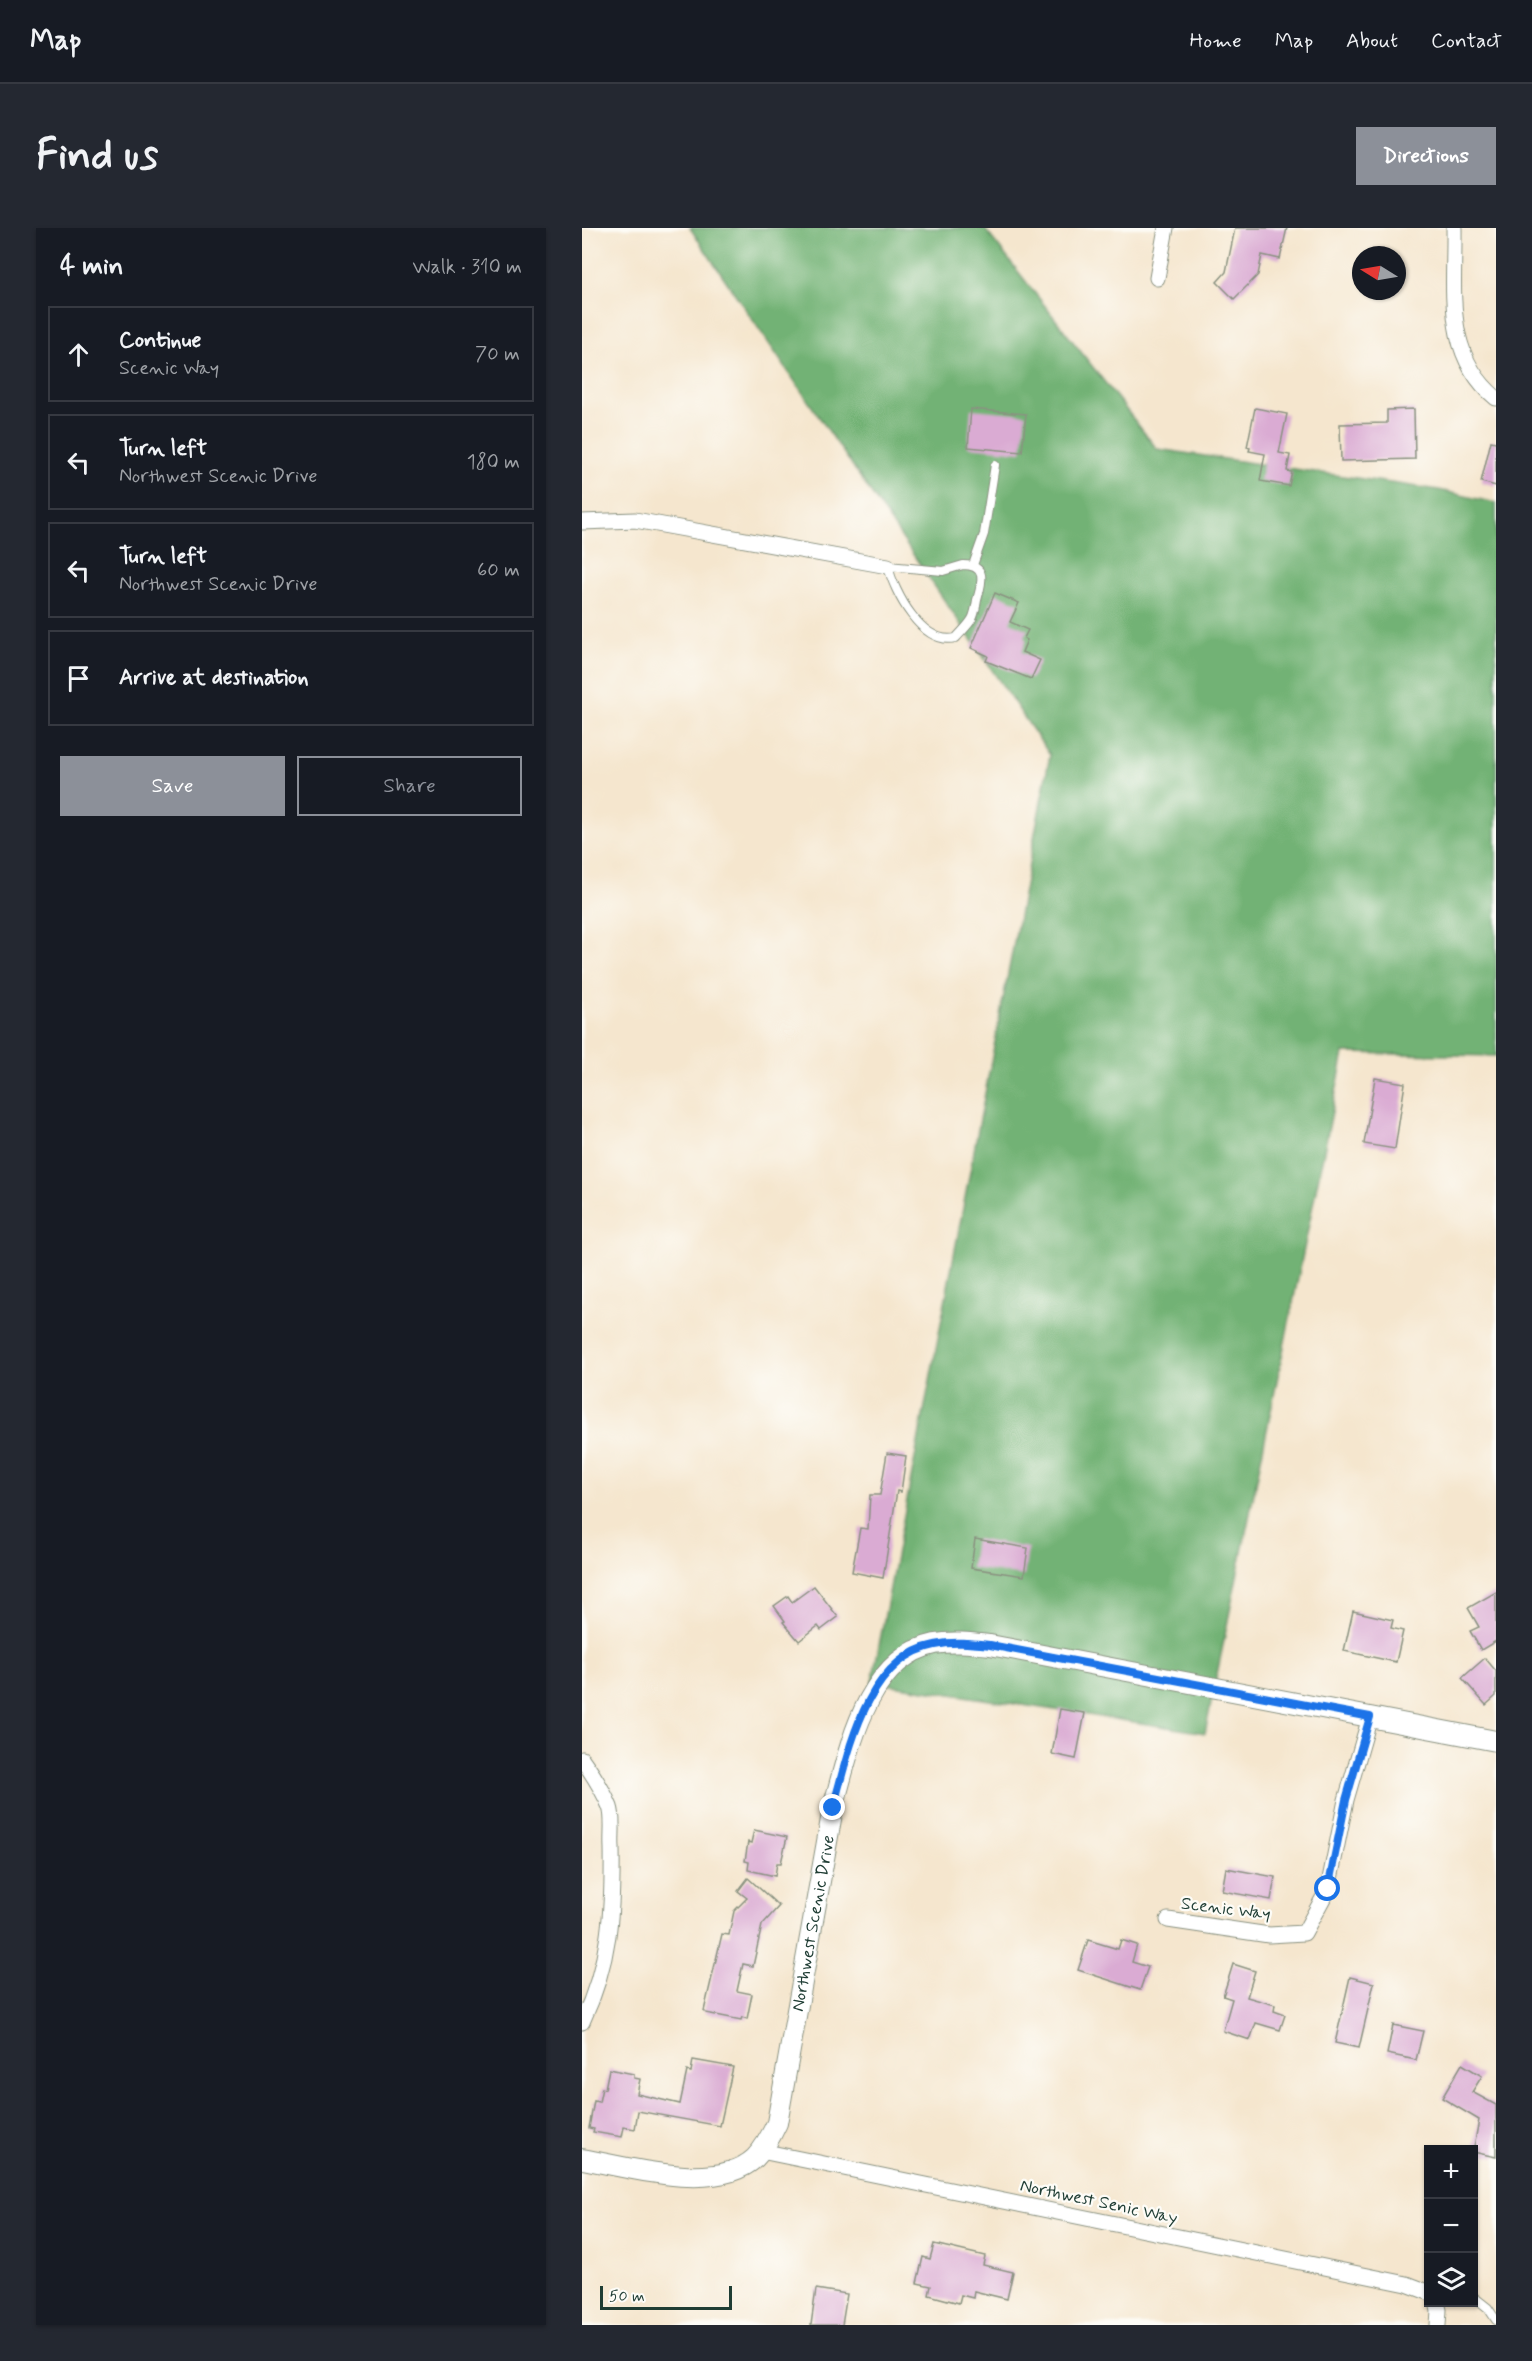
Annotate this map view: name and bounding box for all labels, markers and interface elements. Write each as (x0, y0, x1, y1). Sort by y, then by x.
text: Map (30, 23, 81, 60)
text: Home (1190, 27, 1242, 55)
text: Map (1275, 27, 1313, 55)
text: About (1346, 27, 1398, 55)
text: Contact (1431, 27, 1502, 55)
button: Directions (1356, 127, 1496, 185)
text: Find us (36, 129, 158, 184)
north arrow (1352, 246, 1406, 300)
text: 4 min (60, 250, 123, 284)
text: Walk · 310 m (412, 254, 522, 281)
text: Continue (119, 327, 201, 355)
icon: ahead (62, 338, 95, 371)
text: 70 m (475, 341, 520, 368)
text: Scenic Way (119, 355, 219, 382)
text: Turn left (119, 435, 207, 463)
icon: left (62, 446, 95, 479)
text: 180 m (467, 449, 520, 476)
text: Northwest Scenic Drive (119, 463, 317, 490)
text: Turn left (119, 543, 207, 571)
icon: left (62, 554, 95, 587)
text: 60 m (477, 557, 520, 584)
text: Northwest Scenic Drive (119, 571, 317, 598)
icon: arrive (62, 662, 95, 695)
text: Arrive at destination (119, 664, 309, 692)
button: Save (60, 756, 285, 816)
button: Share (297, 756, 522, 816)
route end (819, 1794, 845, 1820)
street label: Northwest Scenic Drive (786, 1833, 841, 2014)
route start (1314, 1875, 1340, 1901)
street label: Scenic Way (1180, 1892, 1272, 1926)
map controls (1424, 2145, 1478, 2307)
button: + (1424, 2145, 1478, 2199)
street label: Northwest Senic Way (1018, 2174, 1180, 2230)
button: − (1424, 2199, 1478, 2253)
button: layers (1424, 2253, 1478, 2307)
scale bar (600, 2283, 732, 2310)
text: 50 m (609, 2286, 645, 2307)

